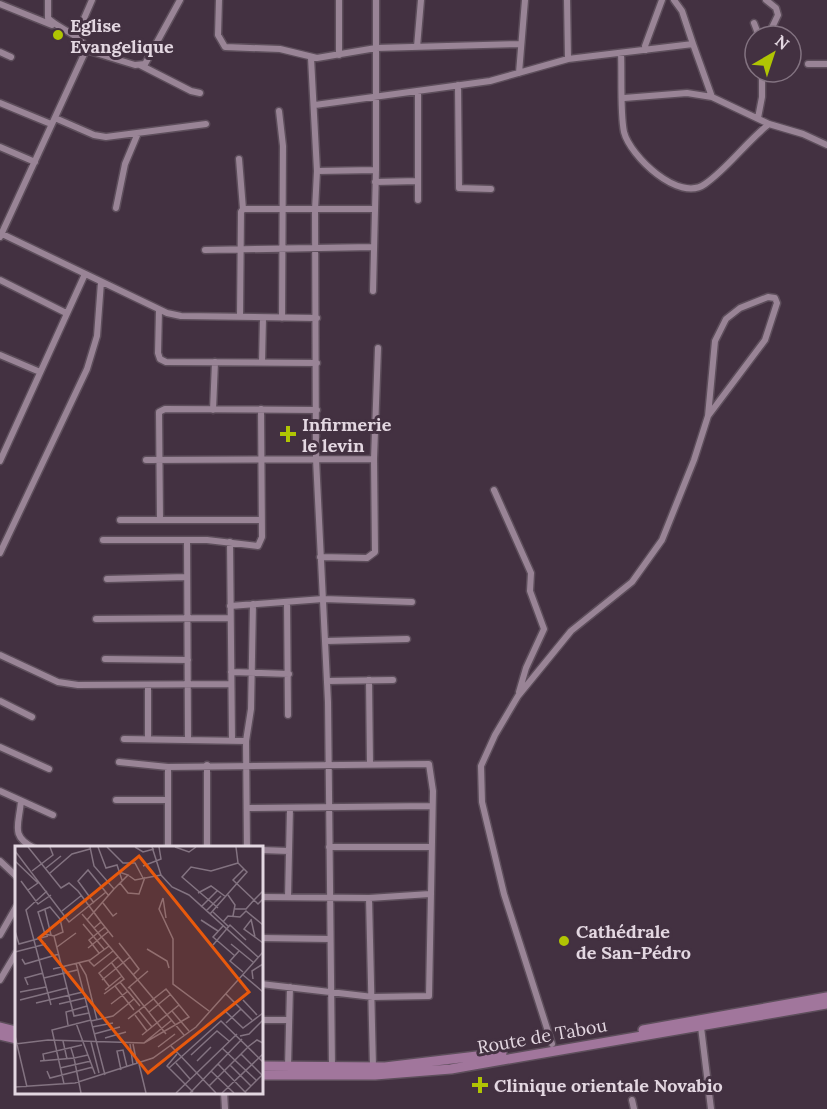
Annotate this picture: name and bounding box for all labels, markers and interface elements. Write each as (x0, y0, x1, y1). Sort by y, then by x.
place label: Eglise Evangelique (70, 14, 174, 58)
north arrow (743, 24, 803, 84)
marker: Eglise Evangelique (51, 28, 65, 42)
text: N (771, 31, 794, 54)
place label: Infirmerie le levin (302, 413, 392, 457)
marker: Infirmerie le levin (279, 425, 297, 443)
inset map (15, 846, 262, 1094)
place label: Cathédrale de San-Pédro (576, 920, 691, 964)
marker: Cathédrale de San-Pédro (557, 934, 571, 948)
street label: Route de Tabou (475, 1013, 609, 1059)
place label: Clinique orientale Novabio (494, 1074, 723, 1097)
marker: Clinique orientale Novabio (471, 1076, 489, 1094)

